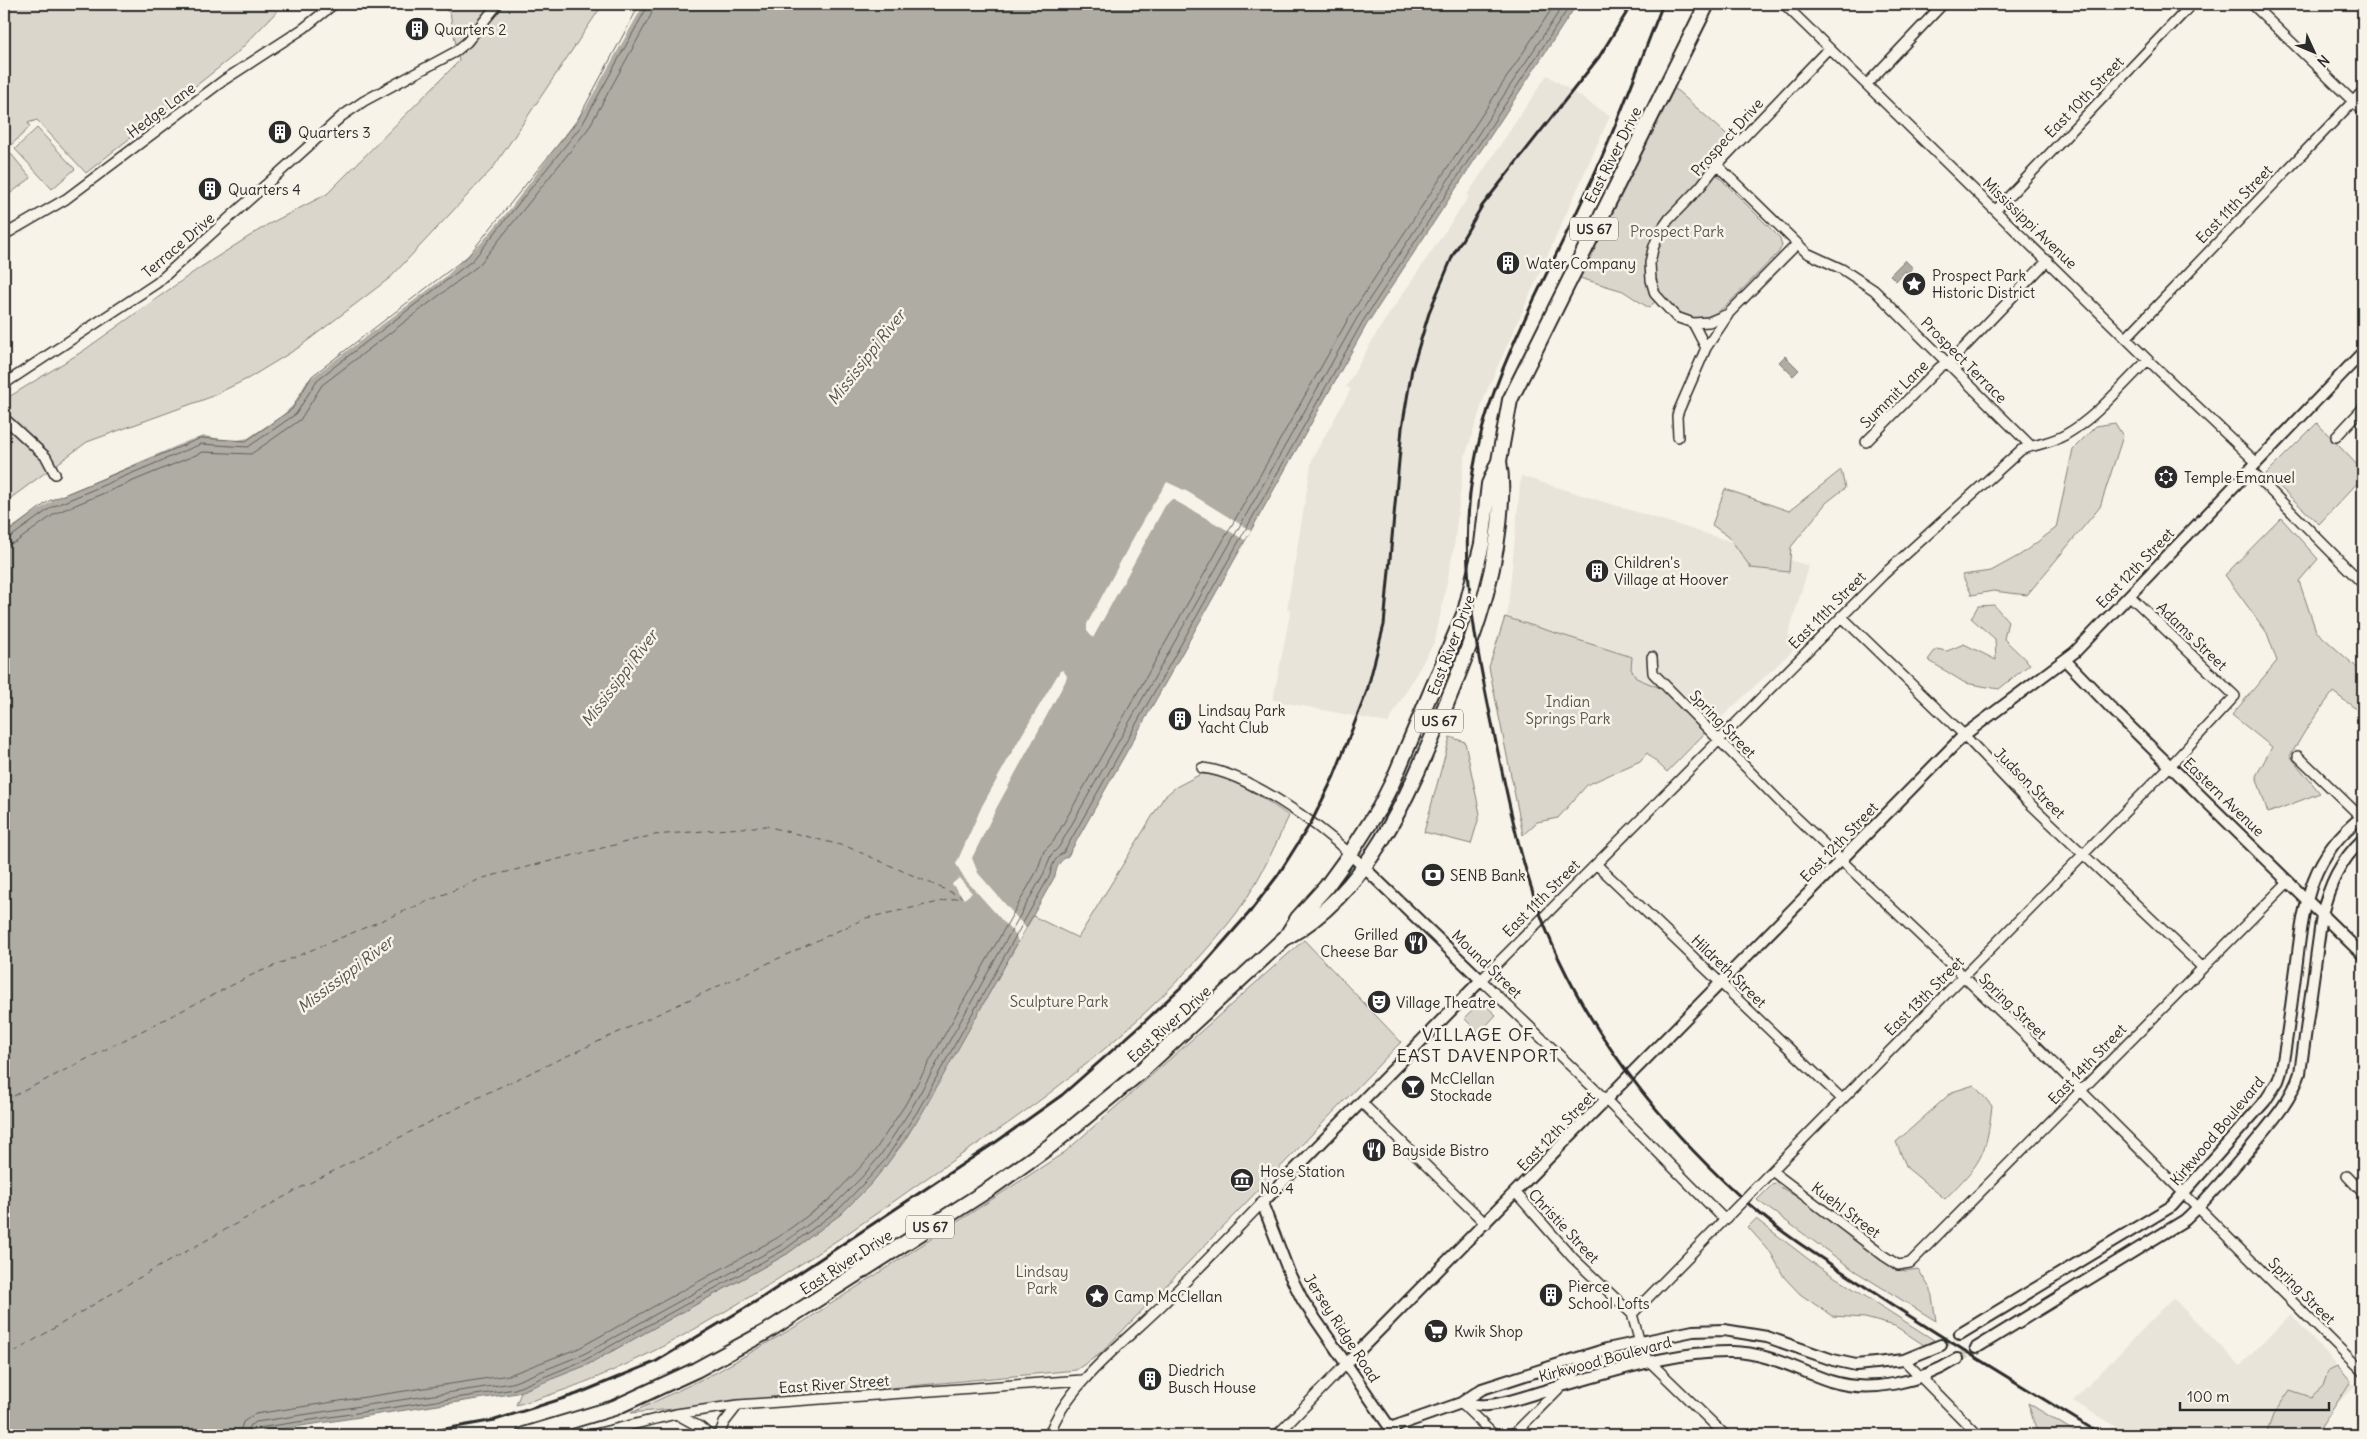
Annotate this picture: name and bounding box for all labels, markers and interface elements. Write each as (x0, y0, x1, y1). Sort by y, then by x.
building icon: Quarters 2 (404, 16, 430, 42)
place label: Quarters 2 (434, 20, 506, 39)
north arrow (2290, 28, 2340, 78)
text: N (2314, 51, 2333, 71)
street label: East 10th Street (2040, 52, 2128, 142)
street label: Hedge Lane (123, 78, 199, 142)
street label: Prospect Drive (1687, 94, 1767, 180)
street label: East River Drive (1580, 103, 1646, 207)
building icon: Quarters 3 (267, 119, 293, 145)
place label: Quarters 3 (298, 123, 371, 142)
street label: East 11th Street (2192, 161, 2276, 247)
street label: Mississippi Avenue (1979, 173, 2081, 273)
building icon: Quarters 4 (197, 176, 223, 202)
place label: Quarters 4 (228, 180, 301, 199)
street label: Terrace Drive (138, 208, 218, 282)
road number: US 67 (1570, 218, 1618, 240)
park label: Prospect Park (1630, 222, 1724, 241)
building icon: Water Company (1495, 250, 1521, 276)
place label: Water Company (1526, 254, 1636, 273)
place label: Prospect Park Historic District (1932, 266, 2035, 302)
place icon: Prospect Park Historic District (1901, 271, 1927, 297)
water label: Mississippi River (823, 304, 911, 409)
street label: Prospect Terrace (1917, 313, 2011, 407)
street label: Summit Lane (1856, 356, 1932, 432)
synagogue icon: Temple Emanuel (2153, 464, 2179, 490)
place label: Temple Emanuel (2184, 468, 2295, 487)
street label: East 12th Street (2092, 524, 2178, 612)
place label: Children's Village at Hoover (1614, 553, 1728, 589)
building icon: Children's Village at Hoover (1584, 558, 1610, 584)
street label: East 11th Street (1784, 567, 1870, 653)
street label: East River Drive (1423, 592, 1479, 698)
street label: Adams Street (2153, 598, 2231, 674)
water label: Mississippi River (576, 624, 663, 730)
street label: Spring Street (1686, 686, 1760, 762)
park label: Indian Springs Park (1526, 692, 1611, 728)
place label: Lindsay Park Yacht Club (1198, 701, 1286, 737)
building icon: Lindsay Park Yacht Club (1167, 706, 1193, 732)
road number: US 67 (1415, 709, 1463, 732)
street label: Judson Street (1991, 744, 2069, 822)
street label: Eastern Avenue (2179, 753, 2269, 841)
street label: East 12th Street (1796, 798, 1882, 886)
street label: East 11th Street (1498, 855, 1584, 941)
bank icon: SENB Bank (1420, 862, 1446, 888)
place label: SENB Bank (1450, 866, 1526, 885)
place label: Grilled Cheese Bar (1320, 925, 1398, 961)
street label: Mound Street (1448, 926, 1526, 1002)
water label: Mississippi River (293, 930, 399, 1017)
restaurant icon: Grilled Cheese Bar (1403, 930, 1429, 956)
street label: Hildreth Street (1687, 930, 1771, 1012)
street label: East 13th Street (1880, 952, 1968, 1040)
street label: Spring Street (1975, 969, 2051, 1043)
street label: East River Drive (1123, 981, 1215, 1067)
theatre icon: Village Theatre (1366, 989, 1392, 1015)
park label: Sculpture Park (1010, 992, 1109, 1011)
place label: Village Theatre (1396, 993, 1496, 1012)
street label: East 14th Street (2044, 1020, 2130, 1108)
district label: VILLAGE OF EAST DAVENPORT (1396, 1023, 1560, 1067)
place label: McClellan Stockade (1430, 1069, 1495, 1105)
street label: Kirkwood Boulevard (2166, 1073, 2268, 1189)
bar icon: McClellan Stockade (1400, 1074, 1426, 1100)
street label: East 12th Street (1513, 1087, 1599, 1175)
restaurant icon: Bayside Bistro (1361, 1137, 1387, 1163)
place label: Bayside Bistro (1392, 1141, 1489, 1160)
place label: Hose Station No. 4 (1260, 1162, 1345, 1198)
museum icon: Hose Station No. 4 (1229, 1167, 1255, 1193)
street label: Kuehl Street (1808, 1178, 1884, 1242)
street label: Christie Street (1525, 1185, 1603, 1267)
road number: US 67 (906, 1216, 954, 1238)
street label: East River Drive (796, 1225, 896, 1299)
street label: Spring Street (2265, 1254, 2339, 1328)
park label: Lindsay Park (1016, 1262, 1068, 1298)
street label: Jersey Ridge Road (1300, 1270, 1384, 1386)
place label: Pierce School Lofts (1568, 1277, 1650, 1313)
building icon: Pierce School Lofts (1538, 1282, 1564, 1308)
place icon: Camp McClellan (1084, 1283, 1110, 1309)
place label: Camp McClellan (1114, 1287, 1223, 1306)
supermarket icon: Kwik Shop (1423, 1318, 1449, 1344)
place label: Kwik Shop (1454, 1322, 1523, 1341)
street label: Kirkwood Boulevard (1537, 1332, 1674, 1386)
place label: Diedrich Busch House (1168, 1361, 1256, 1397)
building icon: Diedrich Busch House (1137, 1366, 1163, 1392)
street label: East River Street (778, 1371, 890, 1397)
scale bar (2180, 1379, 2328, 1411)
text: 100 m (2187, 1387, 2229, 1406)

